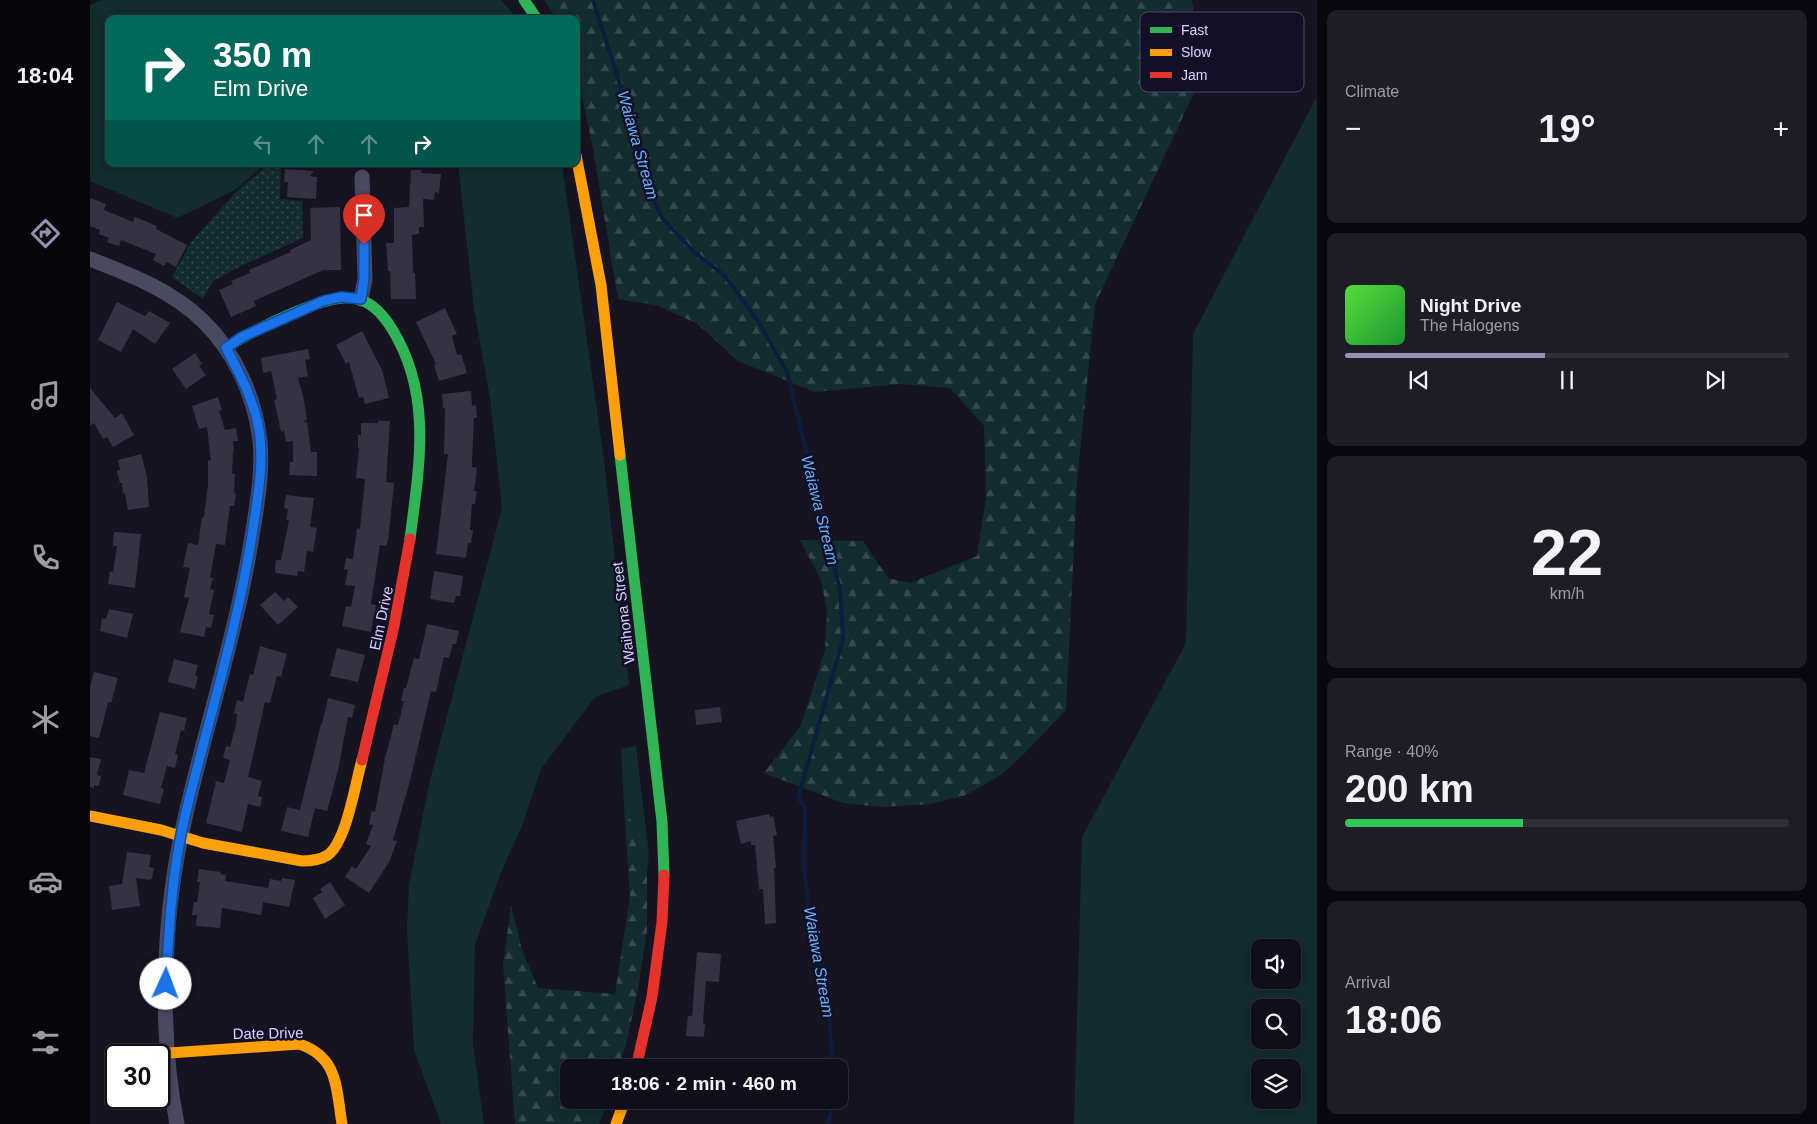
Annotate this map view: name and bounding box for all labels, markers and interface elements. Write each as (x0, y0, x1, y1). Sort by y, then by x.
legend (1140, 12, 1304, 92)
text: Fast (1181, 22, 1208, 38)
icon: right (130, 35, 195, 100)
text: 350 m (213, 35, 312, 74)
text: Slow (1181, 44, 1212, 60)
text: 18:04 (17, 63, 73, 88)
text: Jam (1181, 67, 1207, 83)
text: Elm Drive (213, 76, 308, 101)
text: Climate (1345, 83, 1399, 100)
water label: Waiawa Stream (614, 89, 662, 201)
text: 19° (1538, 108, 1596, 150)
text: − (1345, 113, 1361, 144)
text: + (1773, 113, 1789, 144)
icon: left (249, 130, 277, 158)
icon: ahead (302, 130, 330, 158)
icon: ahead (355, 130, 383, 158)
icon: right (408, 130, 436, 158)
pin (343, 194, 385, 245)
icon: arrive (350, 201, 378, 229)
icon: directions (28, 216, 63, 251)
text: Night Drive (1420, 295, 1521, 316)
text: The Halogens (1420, 317, 1520, 334)
icon: previous (1405, 366, 1433, 394)
icon: pause (1553, 366, 1581, 394)
icon: next (1701, 366, 1729, 394)
icon: music (28, 378, 63, 413)
water label: Waiawa Stream (798, 453, 842, 567)
text: 22 (1531, 516, 1603, 589)
icon: phone (28, 540, 63, 575)
street label: Waihona Street (608, 560, 638, 665)
street label: Elm Drive (366, 584, 396, 652)
text: km/h (1550, 585, 1584, 602)
icon: climate (28, 702, 63, 737)
text: Range · 40% (1345, 743, 1438, 760)
text: 200 km (1345, 768, 1474, 810)
icon: car (28, 864, 63, 899)
water label: Waiawa Stream (801, 905, 837, 1019)
map controls (1251, 939, 1301, 1109)
button: sound (1251, 939, 1301, 989)
position arrow (139, 957, 191, 1009)
text: Arrival (1345, 974, 1390, 991)
button: search (1251, 999, 1301, 1049)
text: 18:06 (1345, 999, 1442, 1041)
street label: Date Drive (232, 1024, 304, 1042)
icon: filters (28, 1025, 63, 1060)
speed limit sign: 30 (105, 1044, 170, 1109)
button: layers (1251, 1059, 1301, 1109)
text: 18:06 · 2 min · 460 m (611, 1073, 797, 1094)

